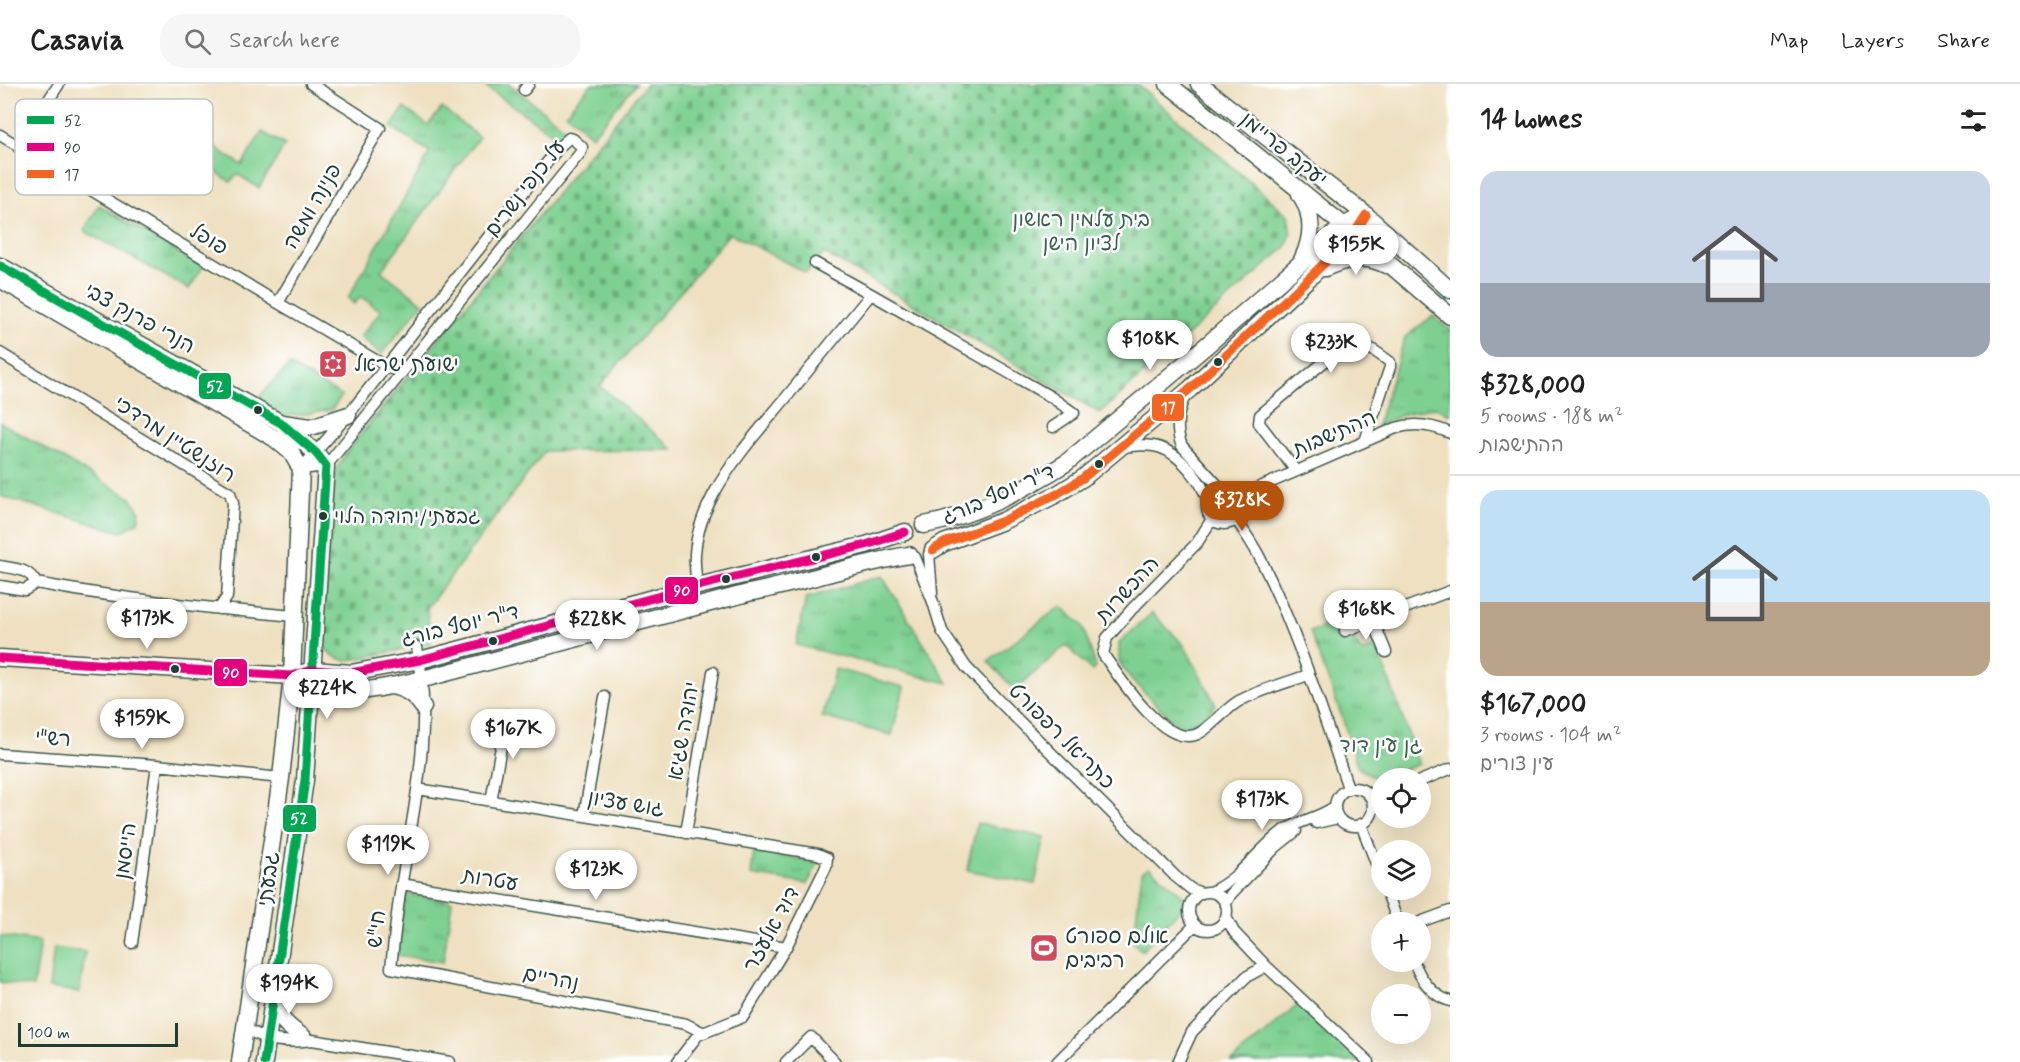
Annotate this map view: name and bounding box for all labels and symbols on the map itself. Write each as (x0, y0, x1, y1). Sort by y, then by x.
legend (15, 99, 213, 195)
street label: יעקב פריימן (1234, 106, 1333, 193)
text: 52 (64, 111, 82, 132)
street label: על כנפי נשרים (479, 134, 573, 243)
text: 90 (64, 138, 81, 159)
street label: פנינה ומשה (277, 158, 349, 255)
text: 17 (64, 165, 79, 186)
park label: בית עלמין ראשון לציון הישן (1012, 206, 1150, 258)
street label: פופל (184, 217, 233, 262)
pin: $155K (1314, 225, 1398, 276)
street label: הנרי פרנק צבי (79, 277, 200, 361)
pin: $108K (1108, 320, 1192, 371)
pin: $233K (1289, 323, 1373, 374)
synagogue icon: ישועת ישראל (317, 348, 349, 380)
place label: ישועת ישראל (354, 351, 459, 379)
unlabelled marker (1212, 356, 1224, 368)
line badge: 52 (198, 372, 232, 400)
text: 52 (206, 377, 224, 398)
street label: רוזנשטיין מרדכי (108, 390, 241, 490)
line badge: 17 (1151, 393, 1185, 422)
text: 17 (1160, 398, 1176, 419)
unlabelled marker (252, 404, 264, 416)
street label: ההתישבות (1287, 404, 1380, 465)
street label: ד"ר יוסף בורג (938, 458, 1059, 532)
unlabelled marker (1093, 458, 1105, 470)
pin: $328K (1200, 481, 1284, 532)
place label: גבעתי/יהודה הלוי (334, 504, 480, 531)
marker: גבעתי/יהודה הלוי (317, 510, 329, 522)
street label: ההכשרות (1088, 550, 1166, 631)
unlabelled marker (810, 551, 822, 563)
unlabelled marker (720, 573, 732, 585)
line badge: 90 (664, 576, 699, 605)
text: 90 (673, 581, 691, 602)
pin: $168K (1324, 590, 1408, 641)
street label: ד"ר יוסף בורג (398, 598, 522, 654)
pin: $173K (105, 599, 189, 650)
pin: $228K (555, 600, 639, 651)
unlabelled marker (487, 635, 499, 647)
line badge: 90 (213, 658, 248, 687)
unlabelled marker (169, 663, 181, 675)
text: 90 (222, 663, 240, 684)
pin: $224K (285, 669, 369, 720)
street label: כתריאל רפפורט (1002, 677, 1121, 796)
street label: יהודה שגיא (662, 680, 706, 783)
pin: $159K (100, 699, 184, 750)
pin: $167K (471, 709, 555, 760)
street label: רש"י (34, 724, 72, 754)
park label: גן עין דוד (1340, 732, 1423, 760)
pin: $173K (1220, 780, 1304, 831)
street label: גוש עציון (585, 784, 666, 824)
line badge: 52 (282, 804, 317, 833)
text: 52 (290, 809, 308, 830)
street label: הייסמן (108, 821, 144, 881)
pin: $119K (346, 825, 430, 876)
street label: גבעתי (251, 850, 287, 908)
pin: $123K (554, 850, 638, 901)
street label: עטרות (458, 861, 520, 898)
street label: דוד אלעזר (737, 882, 807, 977)
street label: חי"ש (361, 909, 393, 950)
place label: אולם ספורט רביבים (1065, 923, 1169, 975)
sports icon: אולם ספורט רביבים (1028, 932, 1060, 964)
street label: נהריים (520, 960, 581, 998)
pin: $194K (247, 964, 331, 1015)
scale bar (18, 1020, 178, 1048)

